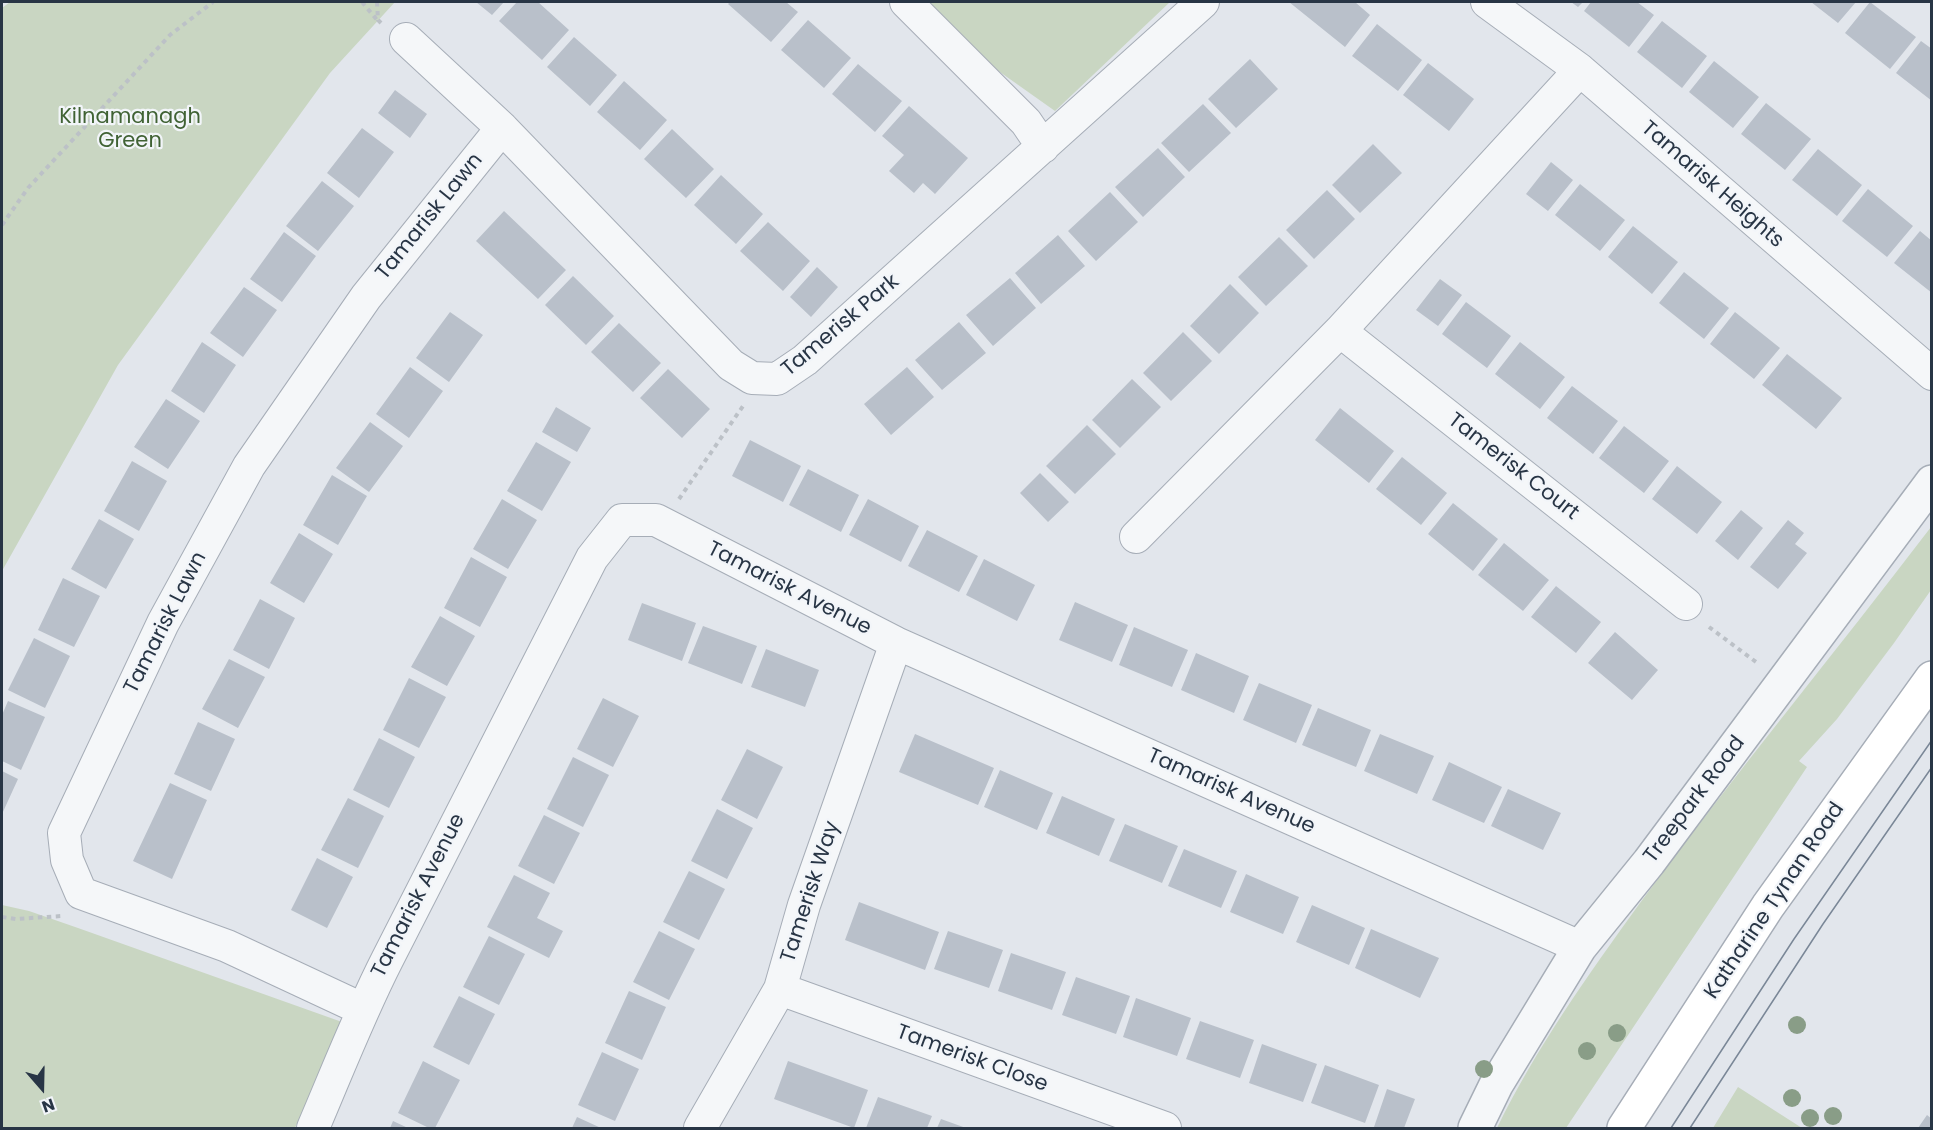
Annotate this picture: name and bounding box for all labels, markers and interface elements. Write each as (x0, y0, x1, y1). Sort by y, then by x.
park label: Kilnamanagh Green (59, 105, 201, 155)
street label: Tamarisk Heights (1636, 116, 1788, 254)
street label: Tamarisk Lawn (371, 149, 489, 285)
street label: Tamerisk Park (777, 270, 905, 382)
street label: Tamerisk Court (1443, 408, 1583, 526)
street label: Tamarisk Avenue (703, 537, 875, 641)
street label: Tamarisk Lawn (119, 548, 213, 698)
street label: Treepark Road (1639, 732, 1751, 868)
street label: Tamarisk Avenue (1143, 744, 1319, 840)
street label: Katharine Tynan Road (1700, 798, 1850, 1004)
street label: Tamarisk Avenue (367, 810, 471, 982)
street label: Tamerisk Way (776, 818, 846, 966)
street label: Tamerisk Close (893, 1020, 1051, 1098)
north arrow (12, 1058, 72, 1118)
text: N (39, 1093, 58, 1118)

